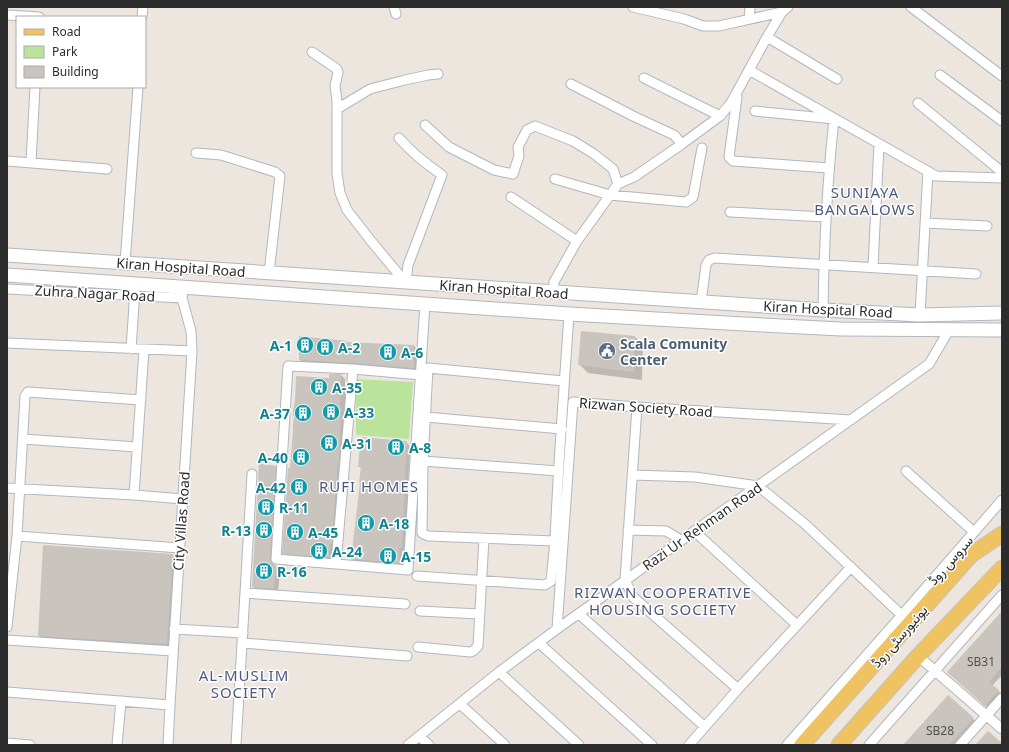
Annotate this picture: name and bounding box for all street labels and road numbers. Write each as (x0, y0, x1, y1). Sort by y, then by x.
street label: Kiran Hospital Road (116, 253, 246, 281)
street label: Kiran Hospital Road (439, 275, 569, 303)
street label: Zuhra Nagar Road (34, 280, 156, 306)
street label: Kiran Hospital Road (763, 296, 893, 322)
street label: Rizwan Society Road (579, 393, 713, 421)
street label: City Villas Road (168, 471, 194, 571)
street label: Razi Ur Rehman Road (638, 477, 766, 575)
street label: سروس روڈ (923, 531, 977, 589)
street label: یونیورسٹی روڈ (867, 601, 931, 671)

